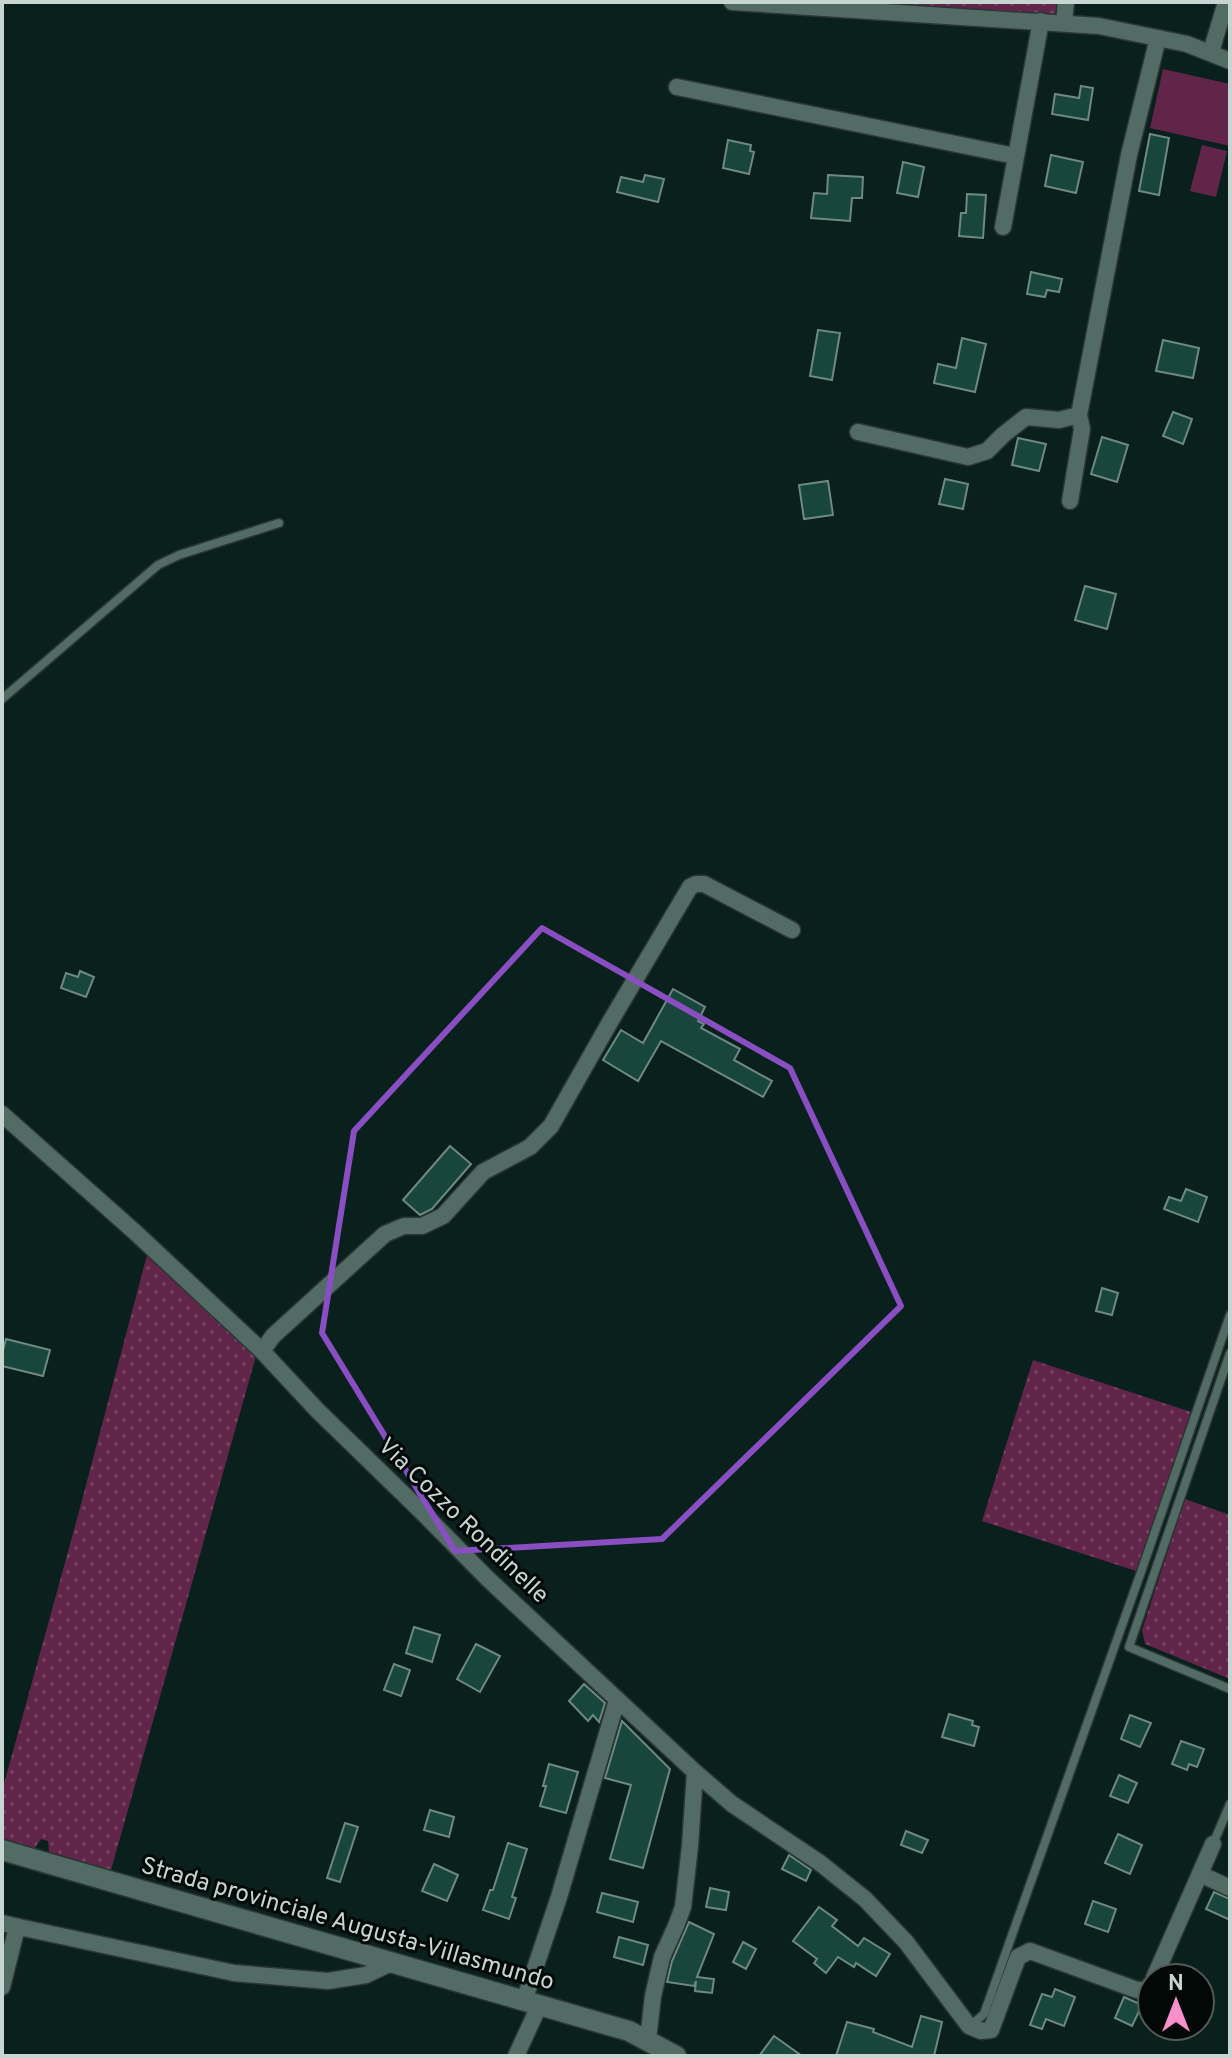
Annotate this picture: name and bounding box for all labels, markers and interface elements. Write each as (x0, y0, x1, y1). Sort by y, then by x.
street label: Via Cozzo Rondinelle (371, 1432, 554, 1611)
street label: Strada provinciale Augusta-Villasmundo (137, 1851, 558, 1998)
north arrow (1136, 1962, 1216, 2042)
text: N (1168, 1971, 1184, 1998)

